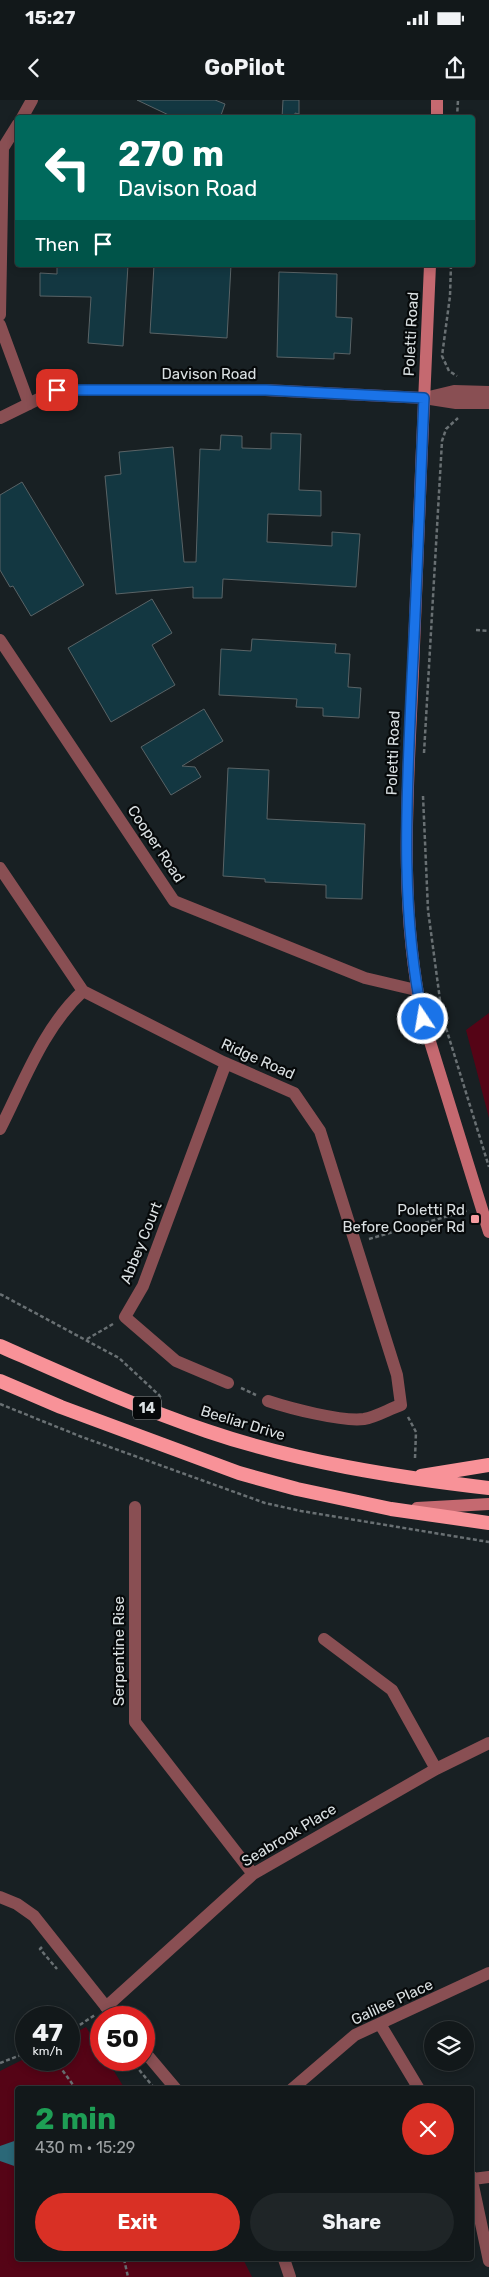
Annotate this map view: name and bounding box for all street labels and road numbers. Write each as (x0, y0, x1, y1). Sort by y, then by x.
street label: Poletti Road (400, 291, 422, 377)
street label: Davison Road (162, 365, 256, 383)
street label: Poletti Road (383, 710, 403, 796)
street label: Cooper Road (124, 802, 188, 886)
street label: Ridge Road (218, 1035, 298, 1083)
street label: Abbey Court (116, 1199, 166, 1287)
road number: 14 (133, 1396, 161, 1420)
street label: Beeliar Drive (199, 1402, 287, 1444)
street label: Serpentine Rise (110, 1596, 128, 1706)
street label: Seabrook Place (238, 1800, 340, 1870)
street label: Galilee Place (348, 1975, 436, 2029)

